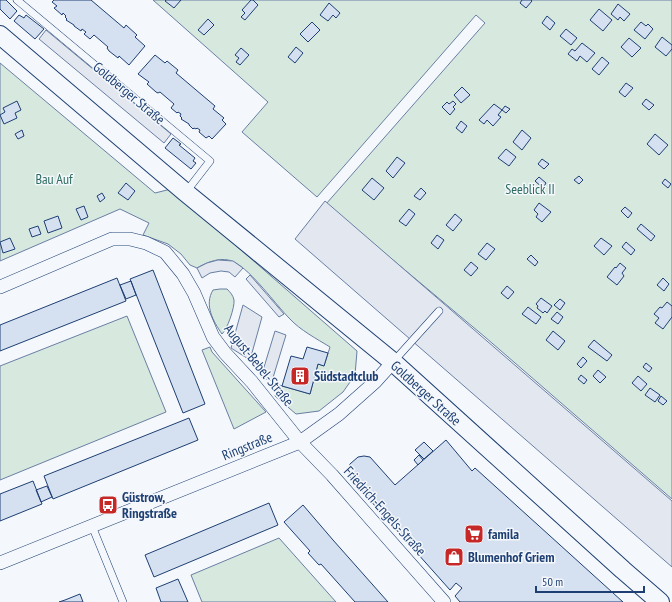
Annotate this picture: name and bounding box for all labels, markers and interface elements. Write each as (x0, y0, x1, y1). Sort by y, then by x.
street label: Goldberger Straße (89, 58, 169, 128)
park label: Bau Auf (35, 170, 73, 188)
park label: Seeblick II (505, 180, 555, 198)
street label: August-Bebel-Straße (220, 320, 298, 410)
street label: Goldberger Straße (387, 357, 465, 429)
building icon: Südstadtclub (289, 365, 311, 387)
place label: Südstadtclub (314, 367, 378, 385)
street label: Ringstraße (219, 428, 275, 464)
street label: Friedrich-Engels-Straße (340, 462, 430, 560)
place label: Güstrow, Ringstraße (122, 488, 177, 522)
bus stop icon: Güstrow, Ringstraße (97, 494, 119, 516)
supermarket icon: famila (463, 523, 485, 545)
place label: famila (488, 525, 519, 543)
shop icon: Blumenhof Griem (443, 546, 465, 568)
place label: Blumenhof Griem (468, 548, 554, 566)
scale bar (536, 568, 644, 594)
text: 50 m (542, 574, 563, 589)

